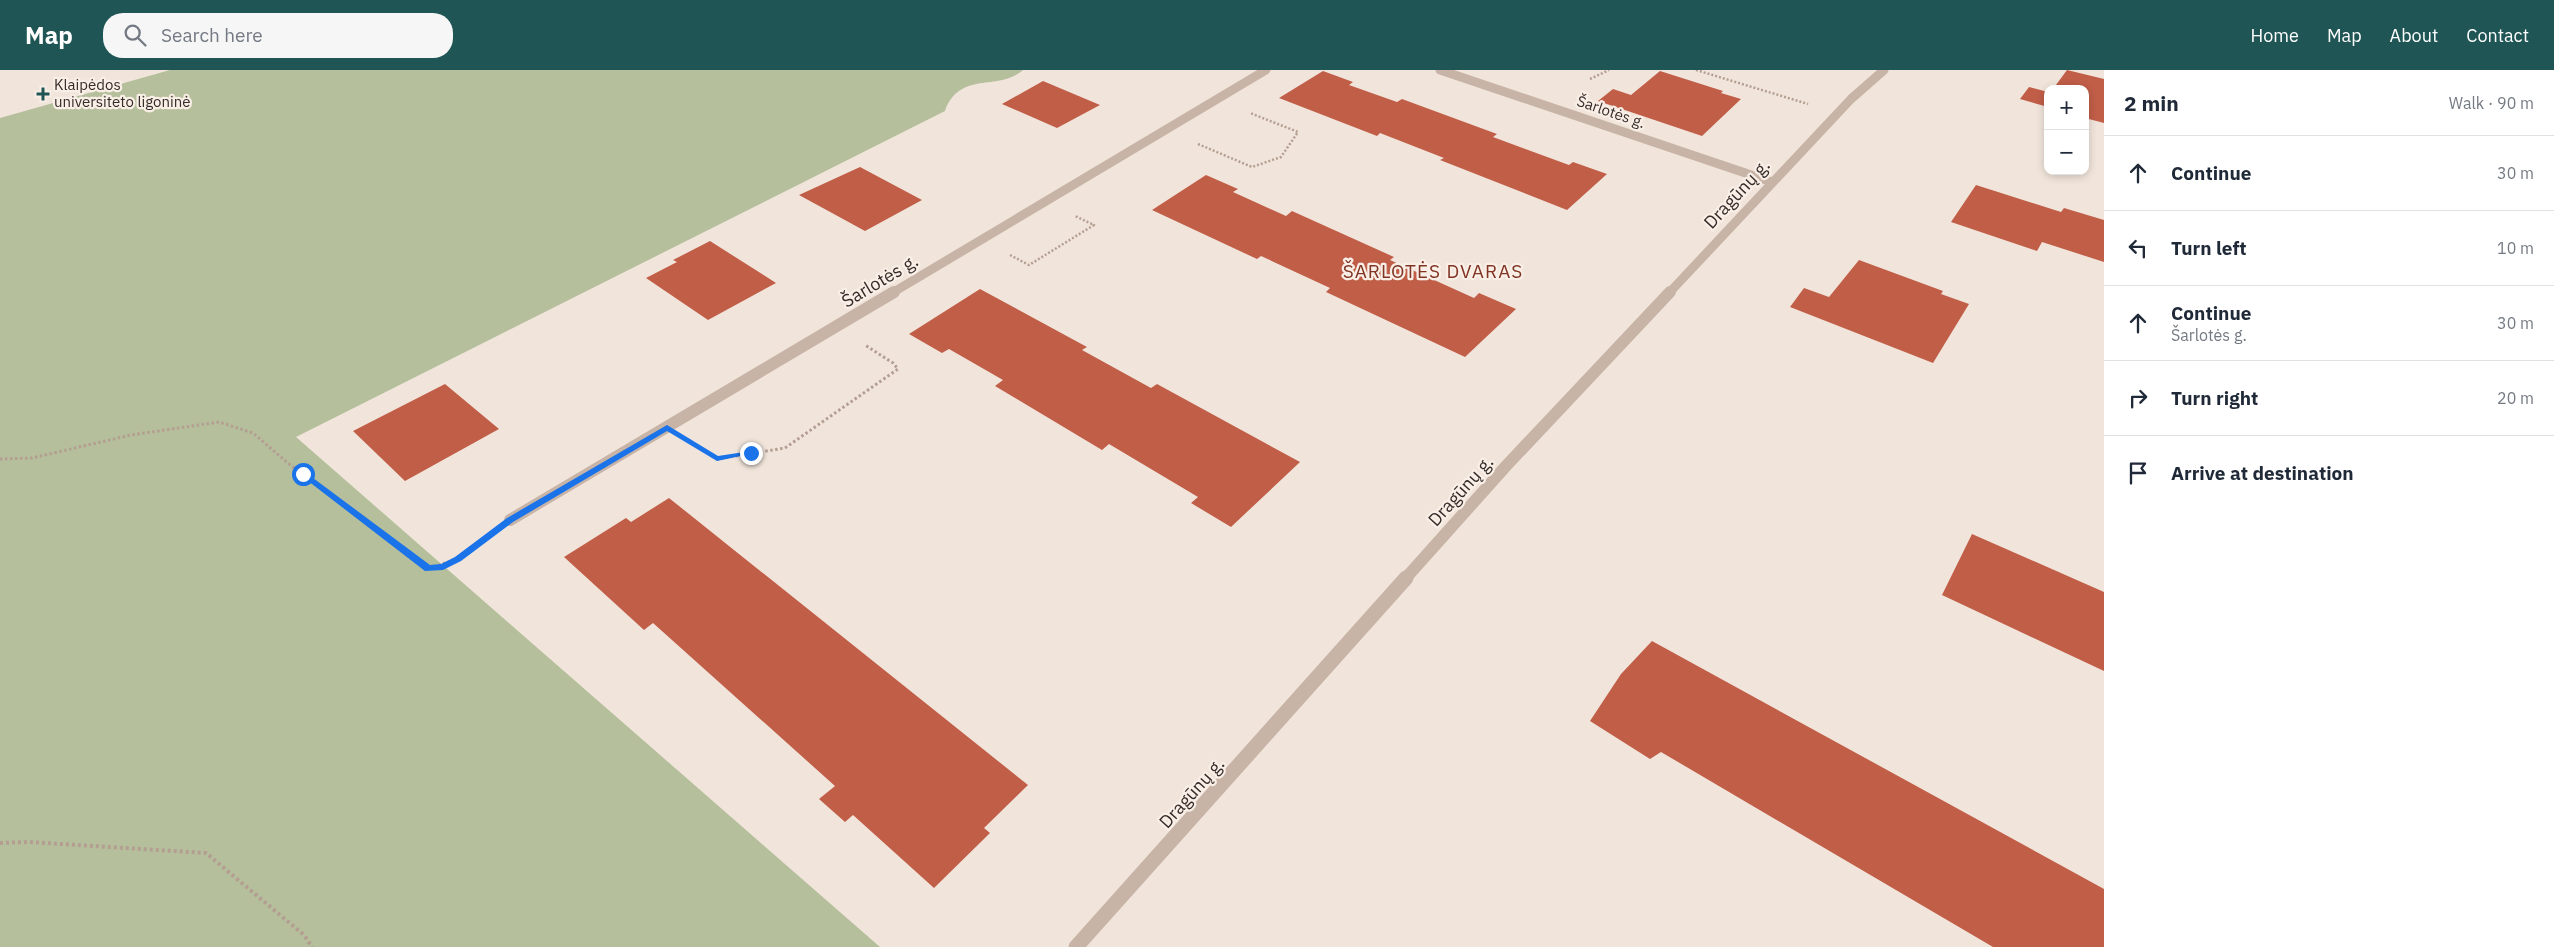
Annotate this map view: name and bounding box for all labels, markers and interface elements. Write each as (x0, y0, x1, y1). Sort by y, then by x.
search box (103, 13, 453, 58)
text: Map (25, 19, 73, 51)
icon: search (121, 21, 149, 49)
text: Search here (161, 23, 263, 47)
text: Home (2251, 24, 2299, 47)
text: Map (2327, 24, 2362, 47)
text: About (2390, 24, 2438, 47)
text: Contact (2466, 24, 2529, 47)
place label: Klaipėdos universiteto ligoninė (54, 75, 191, 111)
map controls (2044, 85, 2089, 175)
button: + (2044, 85, 2089, 130)
marker: Klaipėdos universiteto ligoninė (36, 87, 50, 101)
text: 2 min (2124, 89, 2179, 117)
street label: Šarlotės g. (1574, 91, 1648, 132)
text: Walk · 90 m (2449, 93, 2534, 113)
button: − (2044, 130, 2089, 175)
street label: Dragūnų g. (1698, 154, 1775, 233)
icon: ahead (2124, 159, 2152, 187)
text: Continue (2171, 161, 2251, 185)
text: 30 m (2497, 163, 2534, 183)
icon: left (2124, 234, 2152, 262)
text: Turn left (2171, 236, 2247, 260)
text: 10 m (2497, 238, 2534, 258)
street label: Šarlotės g. (837, 248, 922, 312)
district label: ŠARLOTĖS DVARAS (1343, 259, 1523, 283)
text: Continue (2171, 301, 2251, 325)
icon: ahead (2124, 309, 2152, 337)
text: 30 m (2497, 313, 2534, 333)
text: Šarlotės g. (2171, 325, 2247, 345)
icon: right (2124, 384, 2152, 412)
text: Turn right (2171, 386, 2258, 410)
text: 20 m (2497, 388, 2534, 408)
route end (740, 442, 763, 465)
street label: Dragūnų g. (1423, 451, 1498, 531)
icon: arrive (2124, 459, 2152, 487)
text: Arrive at destination (2171, 461, 2354, 485)
route start (292, 463, 315, 486)
street label: Dragūnų g. (1154, 753, 1229, 833)

